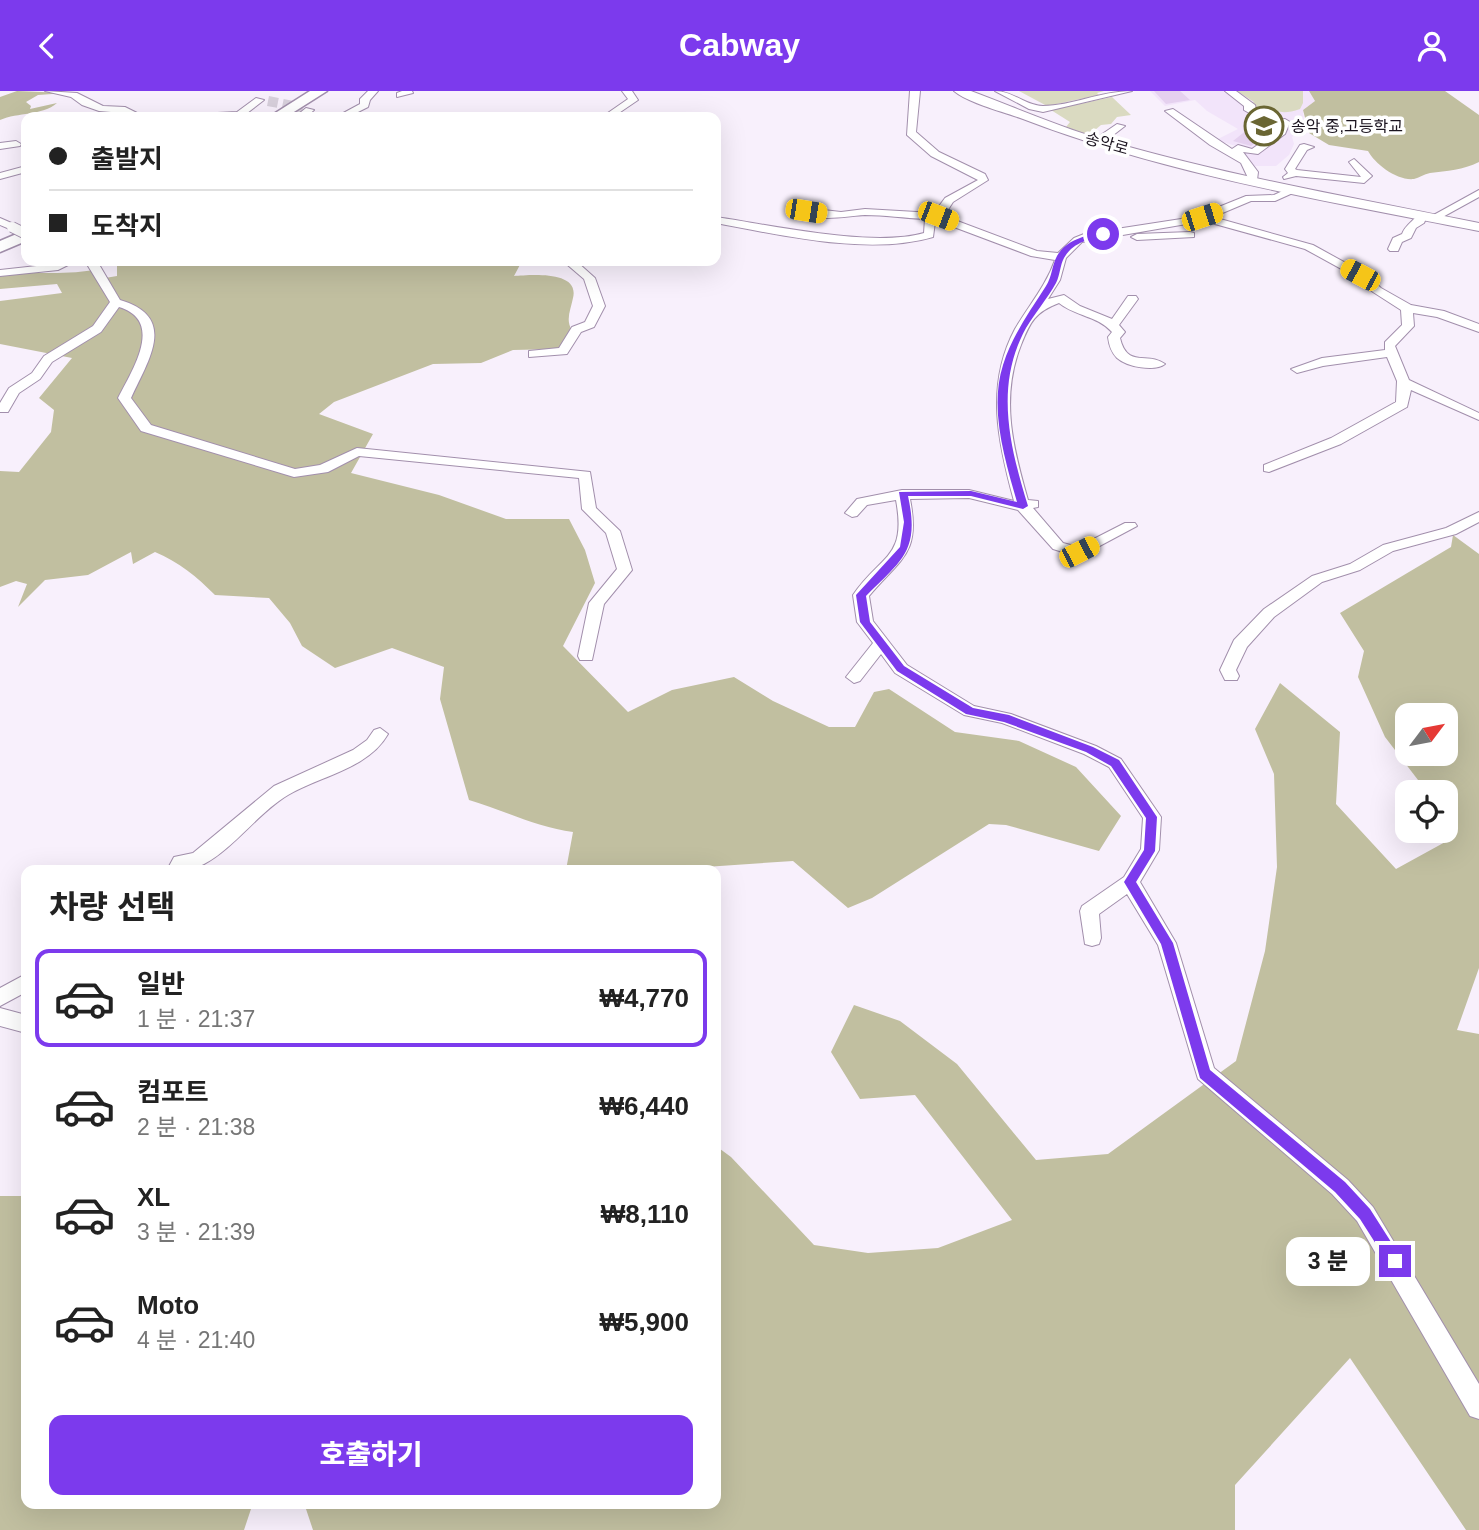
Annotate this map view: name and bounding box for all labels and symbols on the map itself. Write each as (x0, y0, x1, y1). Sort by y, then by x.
school or university icon: 송악 중,고등학교 (1243, 105, 1285, 147)
place label: 송악 중,고등학교 (1291, 118, 1403, 135)
street label: 송악로 (1083, 129, 1131, 158)
car (784, 197, 829, 225)
car (915, 199, 962, 233)
car (1179, 201, 1226, 233)
route start (1087, 218, 1119, 250)
car (1337, 256, 1384, 294)
car (1056, 533, 1103, 571)
north arrow (1395, 703, 1458, 767)
callout: 3 분 (1286, 1237, 1370, 1285)
route end (1379, 1245, 1411, 1277)

